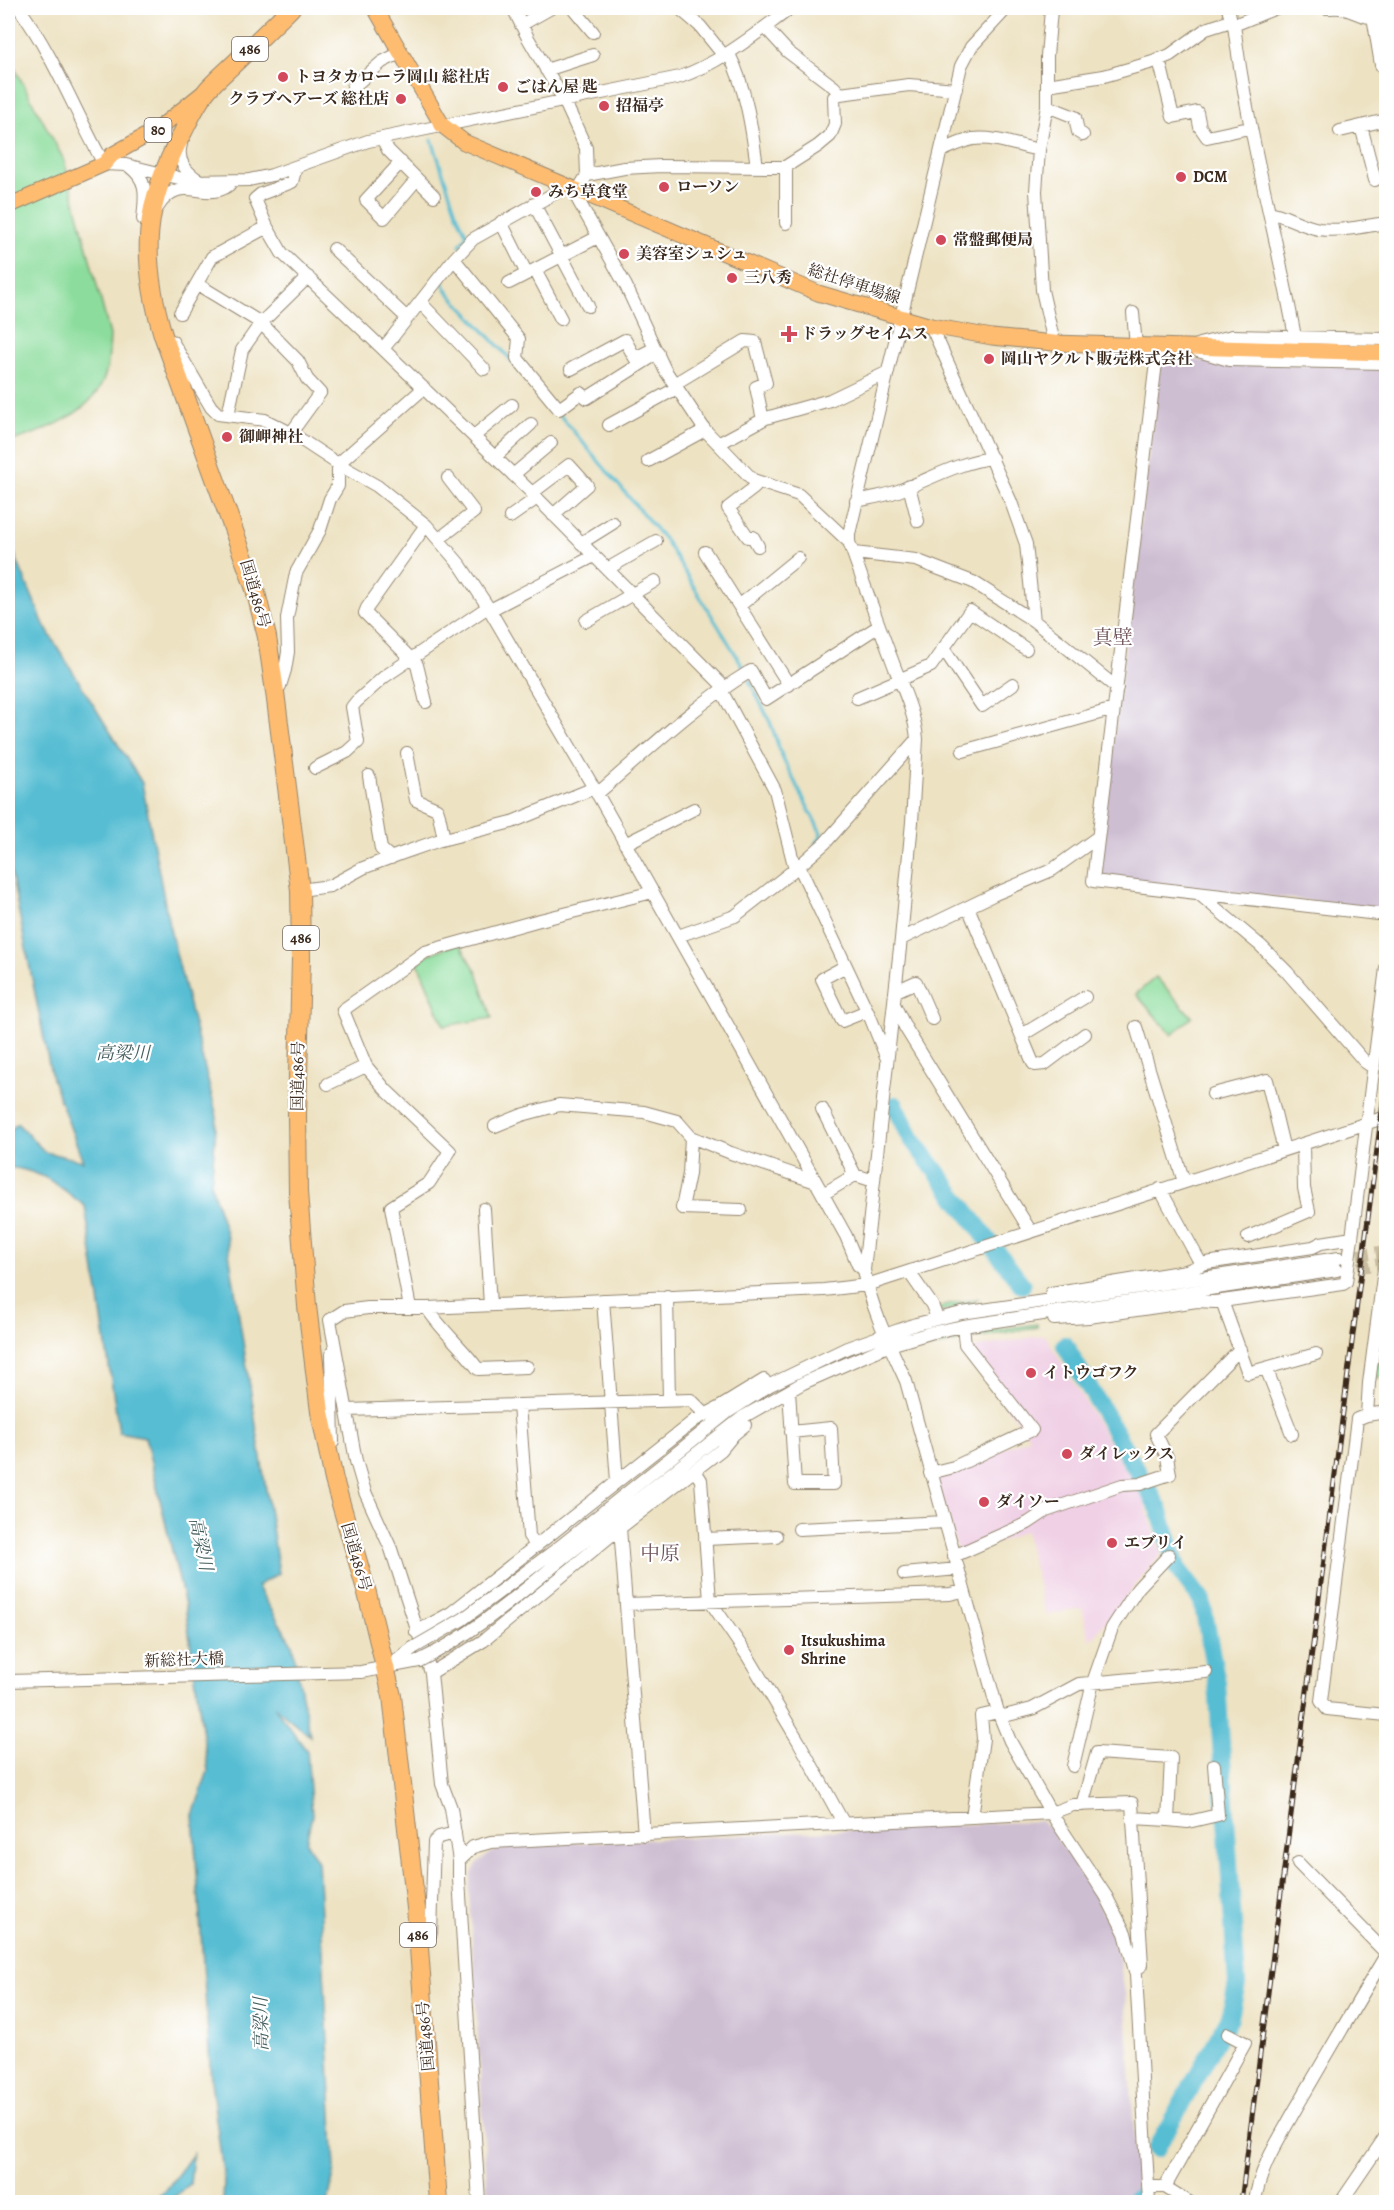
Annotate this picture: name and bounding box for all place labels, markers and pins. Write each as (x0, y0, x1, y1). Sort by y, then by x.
place label: トヨタカローラ岡山 総社店 (295, 66, 490, 88)
marker: トヨタカローラ岡山 総社店 (276, 70, 290, 84)
place label: ごはん屋 匙 (515, 76, 598, 98)
marker: ごはん屋 匙 (496, 80, 510, 94)
place label: クラブヘアーズ 総社店 (229, 88, 389, 110)
marker: クラブヘアーズ 総社店 (394, 92, 408, 106)
place label: 招福亭 (616, 95, 664, 117)
marker: 招福亭 (597, 99, 611, 113)
place label: DCM (1193, 166, 1228, 188)
marker: DCM (1174, 170, 1188, 184)
place label: ローソン (676, 176, 739, 198)
marker: ローソン (657, 180, 671, 194)
place label: みち草食堂 (548, 181, 628, 203)
marker: みち草食堂 (529, 185, 543, 199)
place label: 常盤郵便局 (953, 229, 1033, 251)
marker: 常盤郵便局 (934, 233, 948, 247)
place label: 美容室シュシュ (636, 243, 747, 265)
marker: 美容室シュシュ (617, 247, 631, 261)
place label: 三八秀 (744, 267, 792, 289)
marker: 三八秀 (725, 271, 739, 285)
place label: ドラッグセイムス (801, 323, 928, 345)
marker: ドラッグセイムス (782, 327, 796, 341)
place label: 岡山ヤクルト販売株式会社 (1001, 348, 1193, 370)
marker: 岡山ヤクルト販売株式会社 (982, 352, 996, 366)
place label: 御岬神社 (239, 426, 303, 448)
marker: 御岬神社 (220, 430, 234, 444)
place label: イトウゴフク (1043, 1362, 1139, 1384)
marker: イトウゴフク (1024, 1366, 1038, 1380)
place label: ダイレックス (1079, 1443, 1174, 1465)
marker: ダイレックス (1060, 1447, 1074, 1461)
place label: ダイソー (996, 1491, 1060, 1513)
marker: ダイソー (977, 1495, 991, 1509)
place label: エブリイ (1124, 1532, 1187, 1554)
marker: エブリイ (1105, 1536, 1119, 1550)
place label: Itsukushima Shrine (801, 1630, 886, 1670)
marker: Itsukushima Shrine (782, 1643, 796, 1657)

